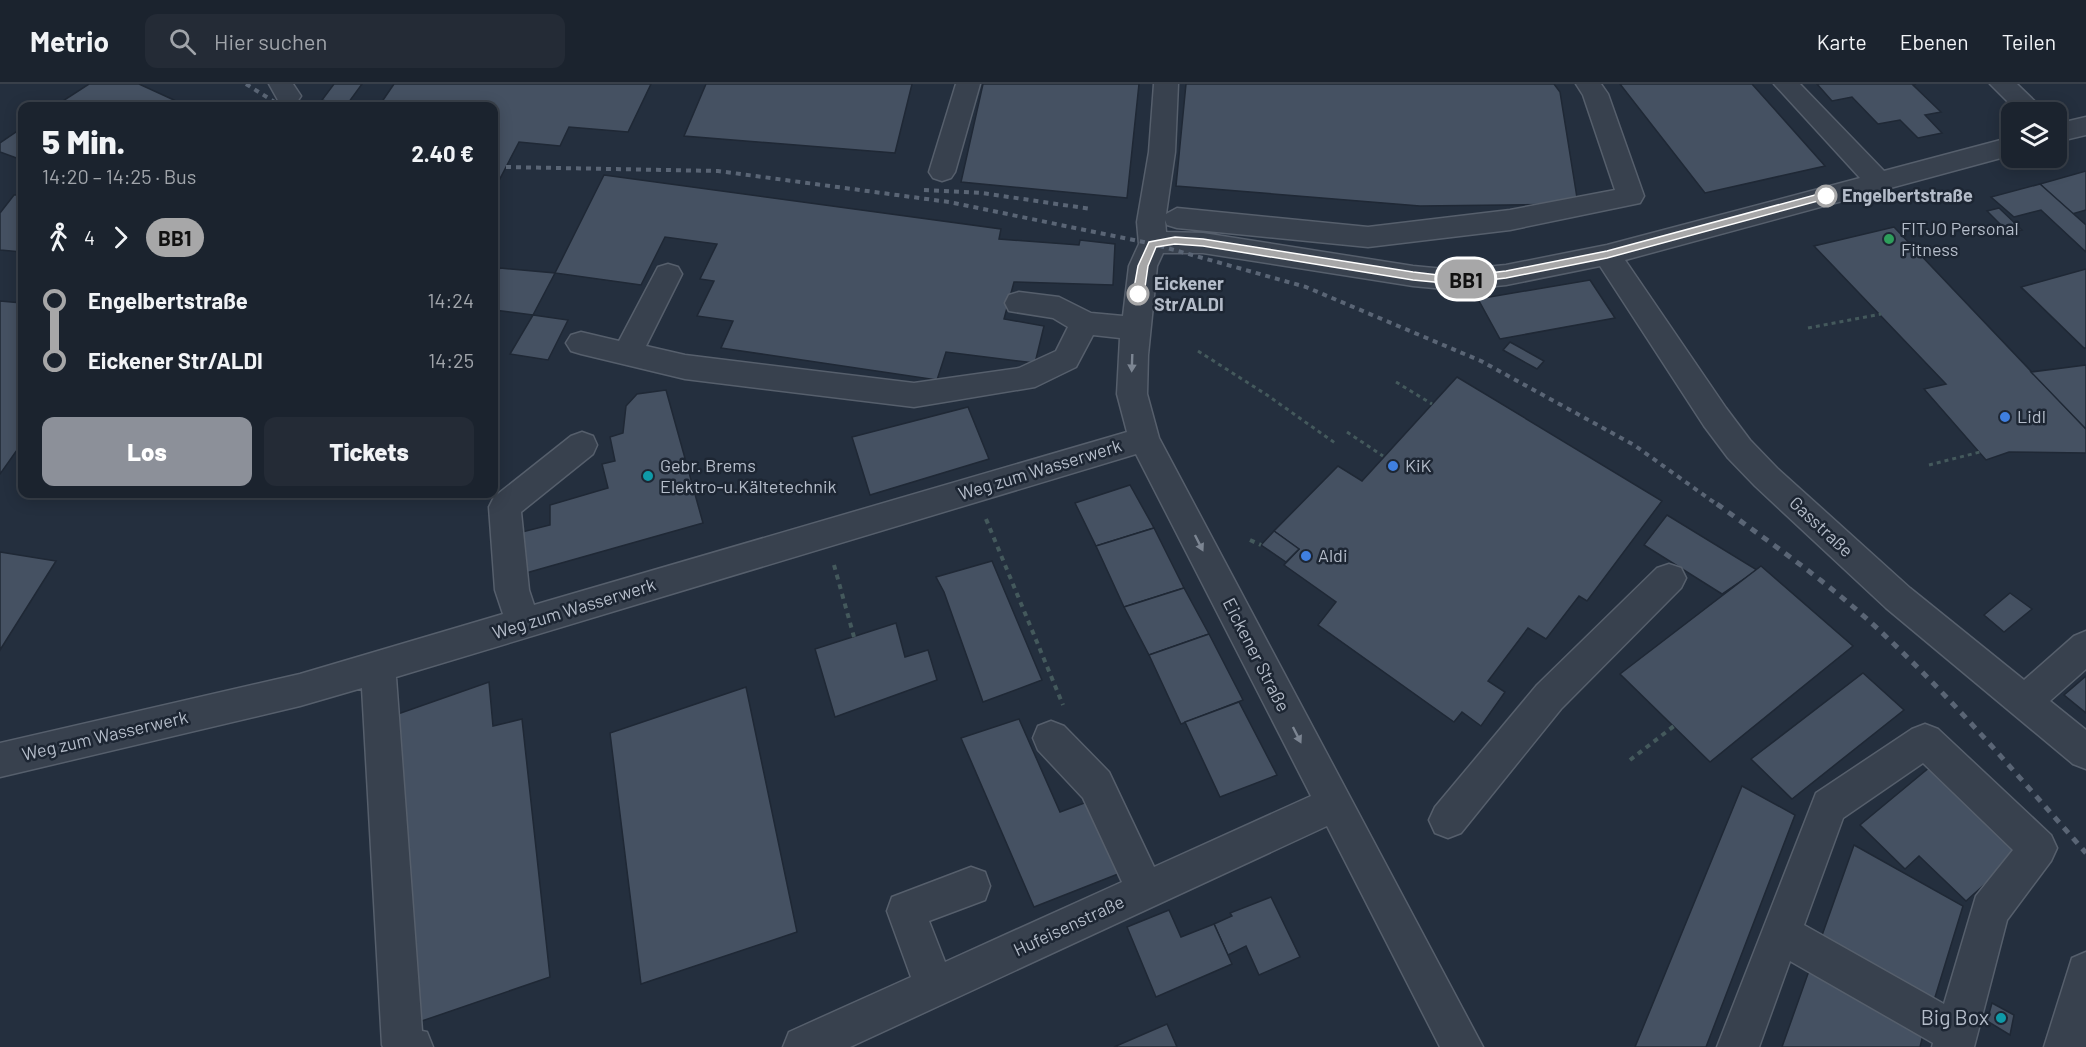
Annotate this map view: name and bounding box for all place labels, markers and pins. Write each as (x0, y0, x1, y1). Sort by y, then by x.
place label: Engelbertstraße (1842, 184, 1973, 206)
marker: Engelbertstraße (1815, 185, 1837, 207)
place label: FITJO Personal Fitness (1901, 217, 2019, 260)
marker: FITJO Personal Fitness (1882, 232, 1896, 246)
place label: Eickener Str/ALDI (1154, 272, 1224, 315)
marker: Eickener Str/ALDI (1127, 283, 1149, 305)
place label: Lidl (2017, 405, 2046, 427)
marker: Lidl (1998, 410, 2012, 424)
place label: Gebr. Brems Elektro-u.Kältetechnik (660, 454, 837, 497)
place label: KiK (1405, 454, 1432, 476)
marker: KiK (1386, 459, 1400, 473)
marker: Gebr. Brems Elektro-u.Kältetechnik (641, 469, 655, 483)
place label: Aldi (1318, 544, 1347, 566)
marker: Aldi (1299, 549, 1313, 563)
place label: Big Box (1921, 1004, 1989, 1029)
marker: Big Box (1994, 1011, 2008, 1025)

